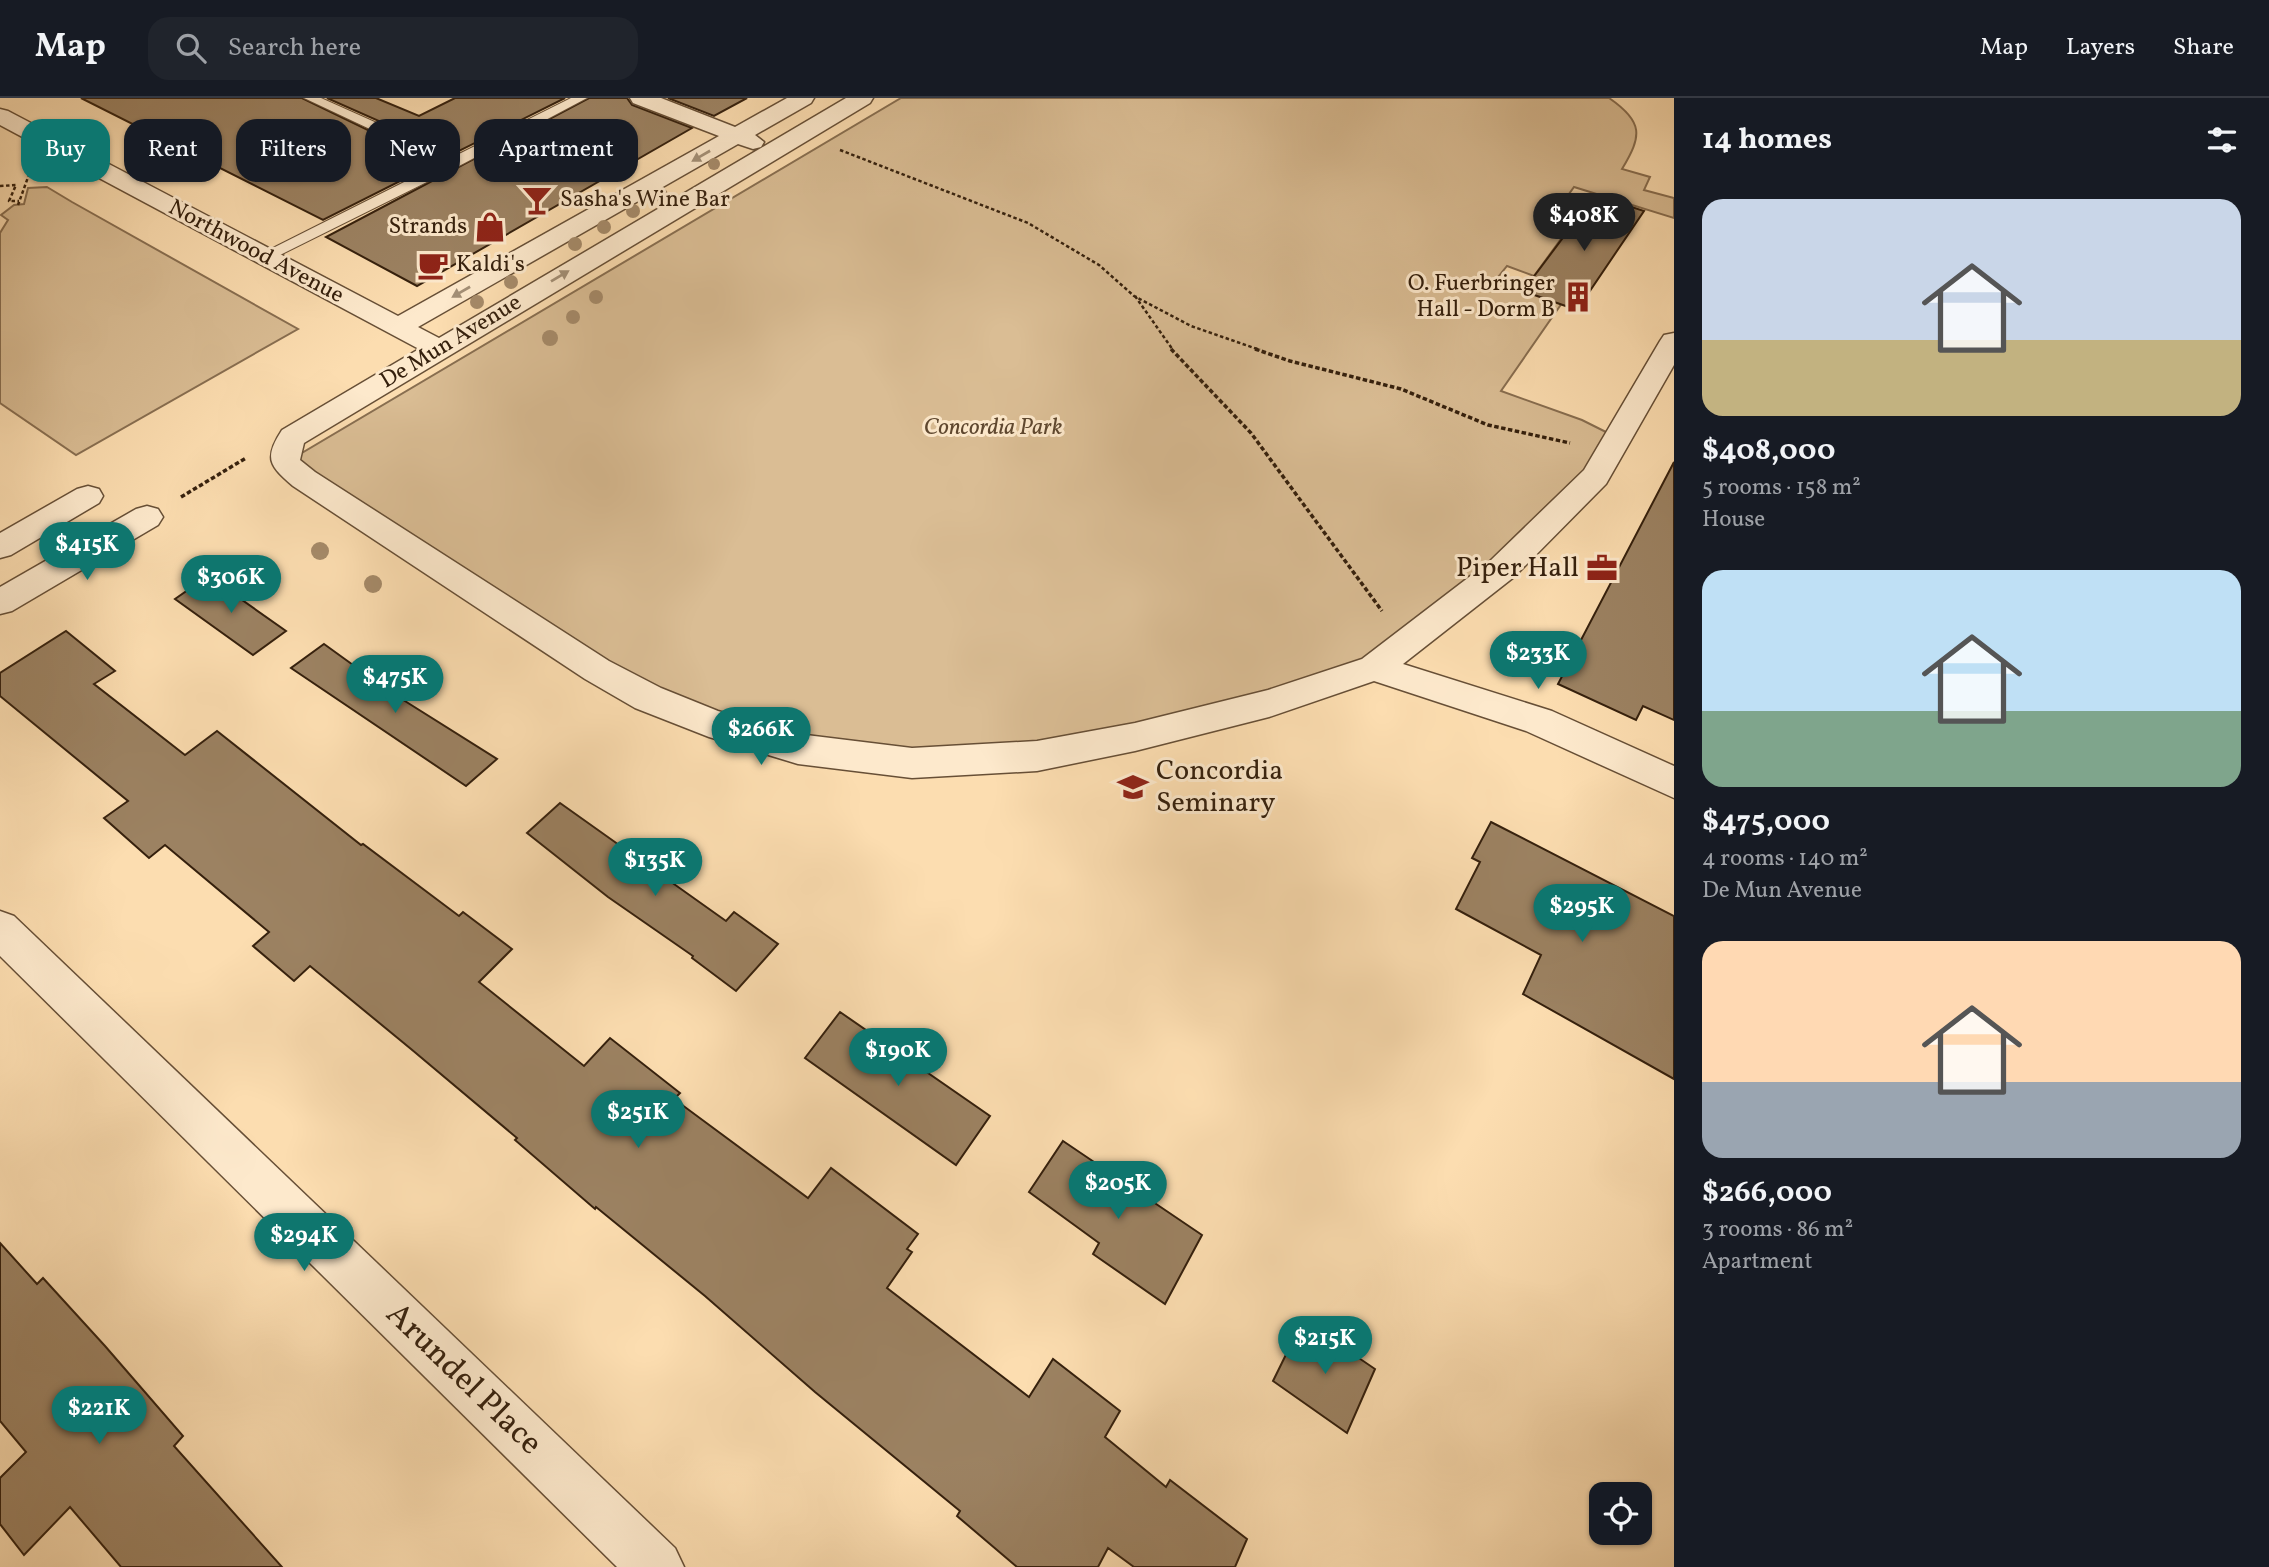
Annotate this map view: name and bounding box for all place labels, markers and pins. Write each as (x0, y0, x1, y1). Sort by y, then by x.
bar icon: Sasha's Wine Bar (520, 183, 554, 217)
place label: Sasha's Wine Bar (560, 184, 730, 216)
pin: $408K (1535, 194, 1633, 253)
shop icon: Strands (473, 210, 507, 244)
place label: Strands (389, 211, 467, 243)
cafe icon: Kaldi's (416, 248, 450, 282)
place label: Kaldi's (456, 249, 525, 281)
place label: O. Fuerbringer Hall - Dorm B (1408, 268, 1555, 326)
building icon: O. Fuerbringer Hall - Dorm B (1561, 280, 1595, 314)
pin: $415K (38, 522, 136, 582)
place label: Piper Hall (1456, 549, 1579, 588)
office icon: Piper Hall (1585, 551, 1619, 585)
pin: $306K (182, 556, 280, 615)
pin: $233K (1489, 632, 1587, 691)
pin: $475K (346, 656, 444, 715)
pin: $266K (712, 708, 810, 767)
place label: Concordia Seminary (1156, 752, 1283, 823)
school or university icon: Concordia Seminary (1116, 770, 1150, 804)
pin: $135K (606, 838, 704, 898)
pin: $295K (1533, 884, 1631, 944)
pin: $190K (849, 1028, 947, 1088)
pin: $251K (589, 1090, 687, 1150)
pin: $205K (1069, 1162, 1167, 1221)
pin: $294K (255, 1214, 353, 1273)
pin: $215K (1276, 1316, 1374, 1376)
pin: $221K (50, 1386, 148, 1446)

